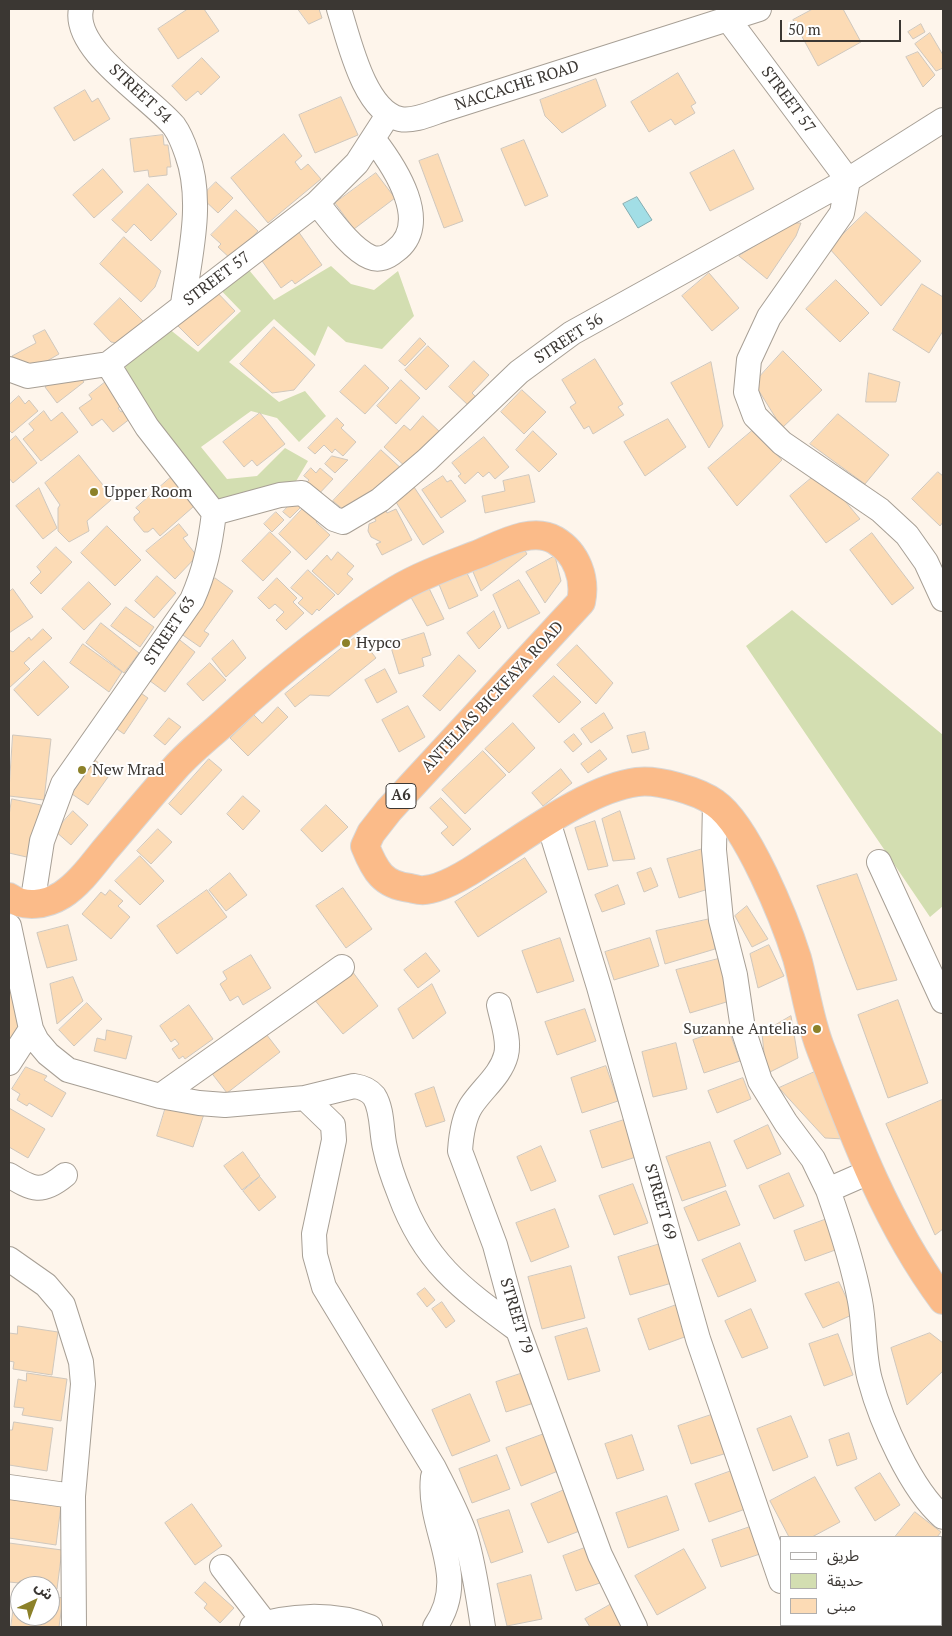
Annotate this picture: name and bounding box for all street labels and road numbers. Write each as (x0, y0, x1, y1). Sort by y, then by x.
street label: NACCACHE ROAD (452, 57, 582, 115)
street label: STREET 54 (105, 60, 175, 128)
street label: STREET 57 (757, 63, 819, 137)
street label: STREET 57 (180, 248, 254, 310)
street label: STREET 56 (531, 310, 607, 368)
street label: STREET 63 (140, 593, 200, 669)
street label: ANTELIAS BICKFAYA ROAD (418, 618, 568, 776)
road number: A6 (386, 784, 416, 808)
street label: STREET 69 (640, 1162, 680, 1242)
street label: STREET 79 (495, 1276, 537, 1356)

